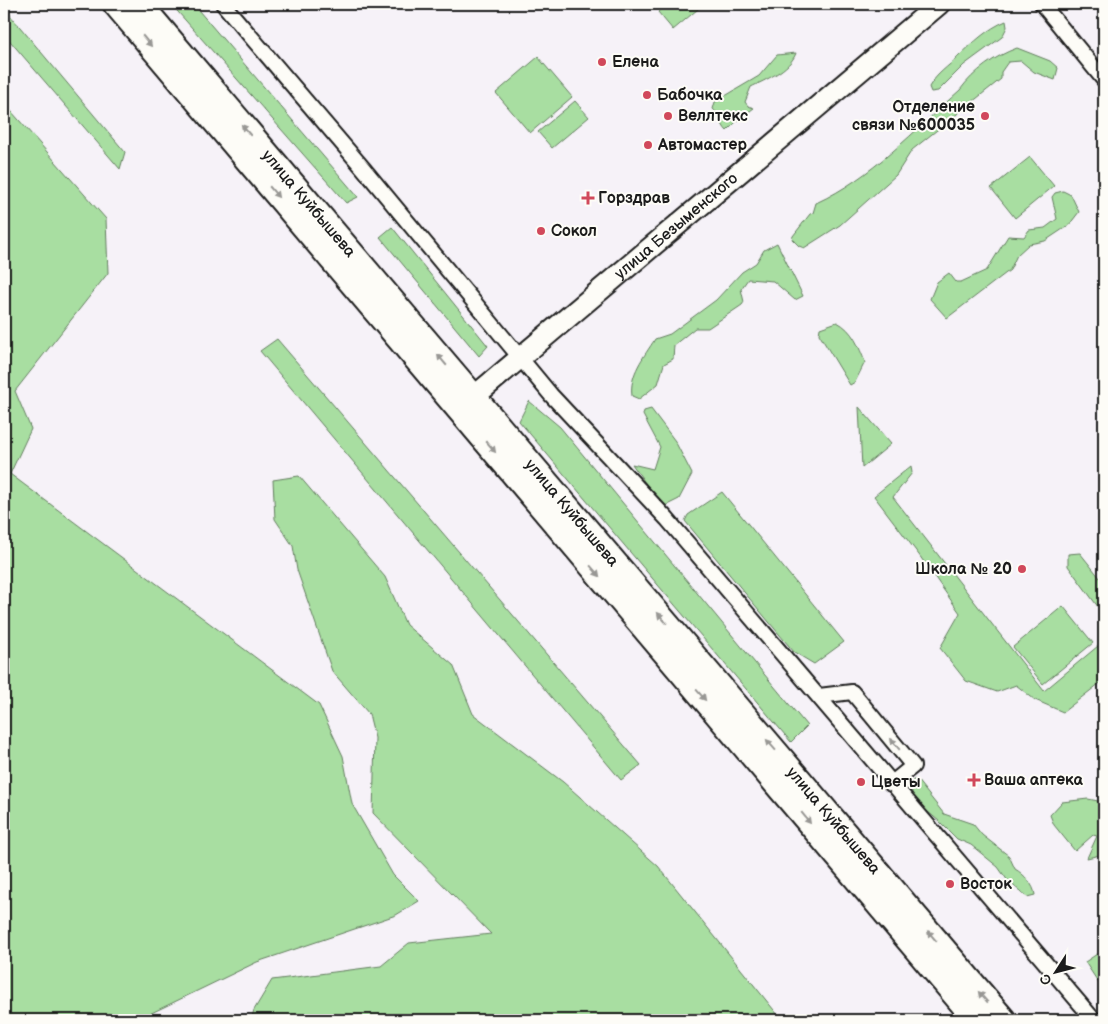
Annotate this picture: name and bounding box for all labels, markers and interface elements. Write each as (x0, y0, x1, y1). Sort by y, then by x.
one-way arrow (141, 35, 152, 47)
place label: Елена (612, 53, 659, 72)
marker: Елена (596, 56, 608, 68)
place label: Бабочка (657, 86, 723, 105)
marker: Бабочка (641, 89, 653, 101)
place label: Отделение связи №600035 (852, 98, 975, 135)
place label: Веллтекс (678, 107, 748, 126)
marker: Веллтекс (662, 110, 674, 122)
marker: Отделение связи №600035 (979, 110, 991, 122)
one-way arrow (240, 124, 252, 136)
place label: Автомастер (657, 136, 747, 155)
marker: Автомастер (642, 139, 654, 151)
street label: улица Куйбышева (258, 146, 360, 262)
street label: улица Безыменского (611, 169, 742, 283)
one-way arrow (269, 185, 280, 198)
place label: Горздрав (598, 189, 670, 208)
marker: Горздрав (582, 192, 594, 204)
place label: Сокол (551, 222, 597, 241)
marker: Сокол (535, 225, 547, 237)
one-way arrow (436, 354, 447, 367)
one-way arrow (485, 440, 496, 453)
street label: улица Куйбышева (521, 455, 623, 571)
place label: Школа № 20 (915, 560, 1012, 579)
marker: Школа № 20 (1016, 563, 1028, 575)
one-way arrow (590, 565, 601, 578)
one-way arrow (657, 612, 668, 625)
one-way arrow (695, 688, 707, 700)
one-way arrow (890, 738, 901, 751)
one-way arrow (765, 739, 777, 751)
street label: улица Куйбышева (783, 763, 885, 879)
place label: Ваша аптека (984, 771, 1084, 790)
place label: Цветы (871, 773, 921, 792)
marker: Ваша аптека (968, 774, 980, 786)
marker: Цветы (855, 776, 867, 788)
one-way arrow (801, 812, 812, 825)
place label: Восток (960, 875, 1012, 894)
marker: Восток (944, 878, 956, 890)
one-way arrow (927, 930, 938, 942)
north arrow (1030, 946, 1080, 996)
text: С (1036, 970, 1056, 988)
one-way arrow (978, 990, 989, 1003)

